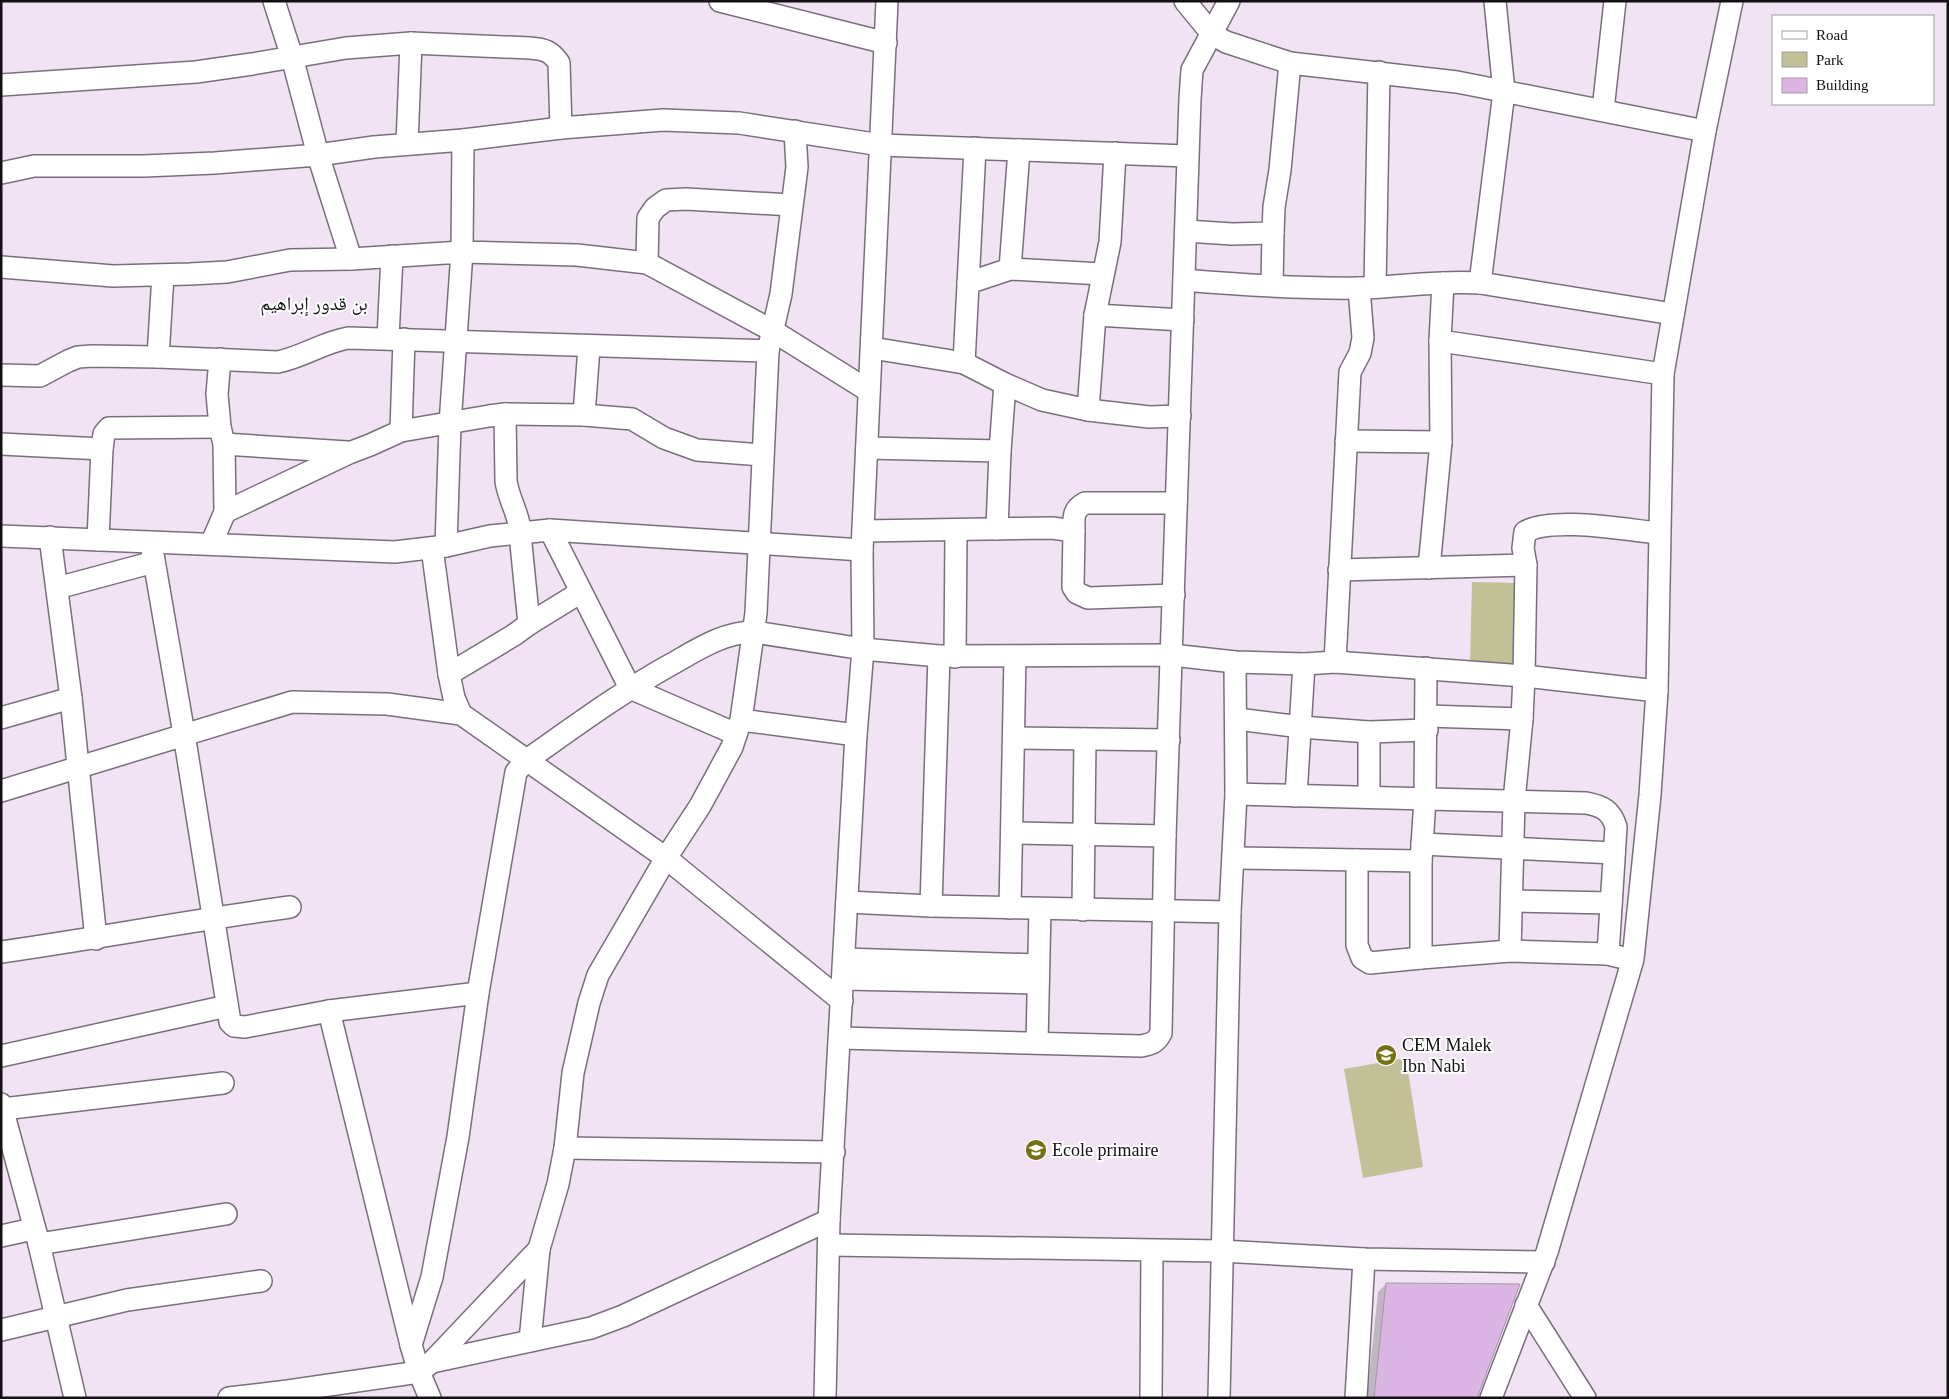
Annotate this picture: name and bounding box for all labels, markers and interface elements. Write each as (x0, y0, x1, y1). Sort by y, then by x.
legend (1772, 15, 1934, 105)
text: Road (1816, 27, 1848, 43)
text: Park (1816, 52, 1844, 68)
text: Building (1816, 77, 1869, 93)
district label: بن قدور إبراهيم (260, 293, 368, 317)
place label: CEM Malek Ibn Nabi (1402, 1035, 1492, 1076)
school or university icon: CEM Malek Ibn Nabi (1374, 1043, 1398, 1067)
school or university icon: Ecole primaire (1024, 1138, 1048, 1162)
place label: Ecole primaire (1052, 1140, 1158, 1160)

